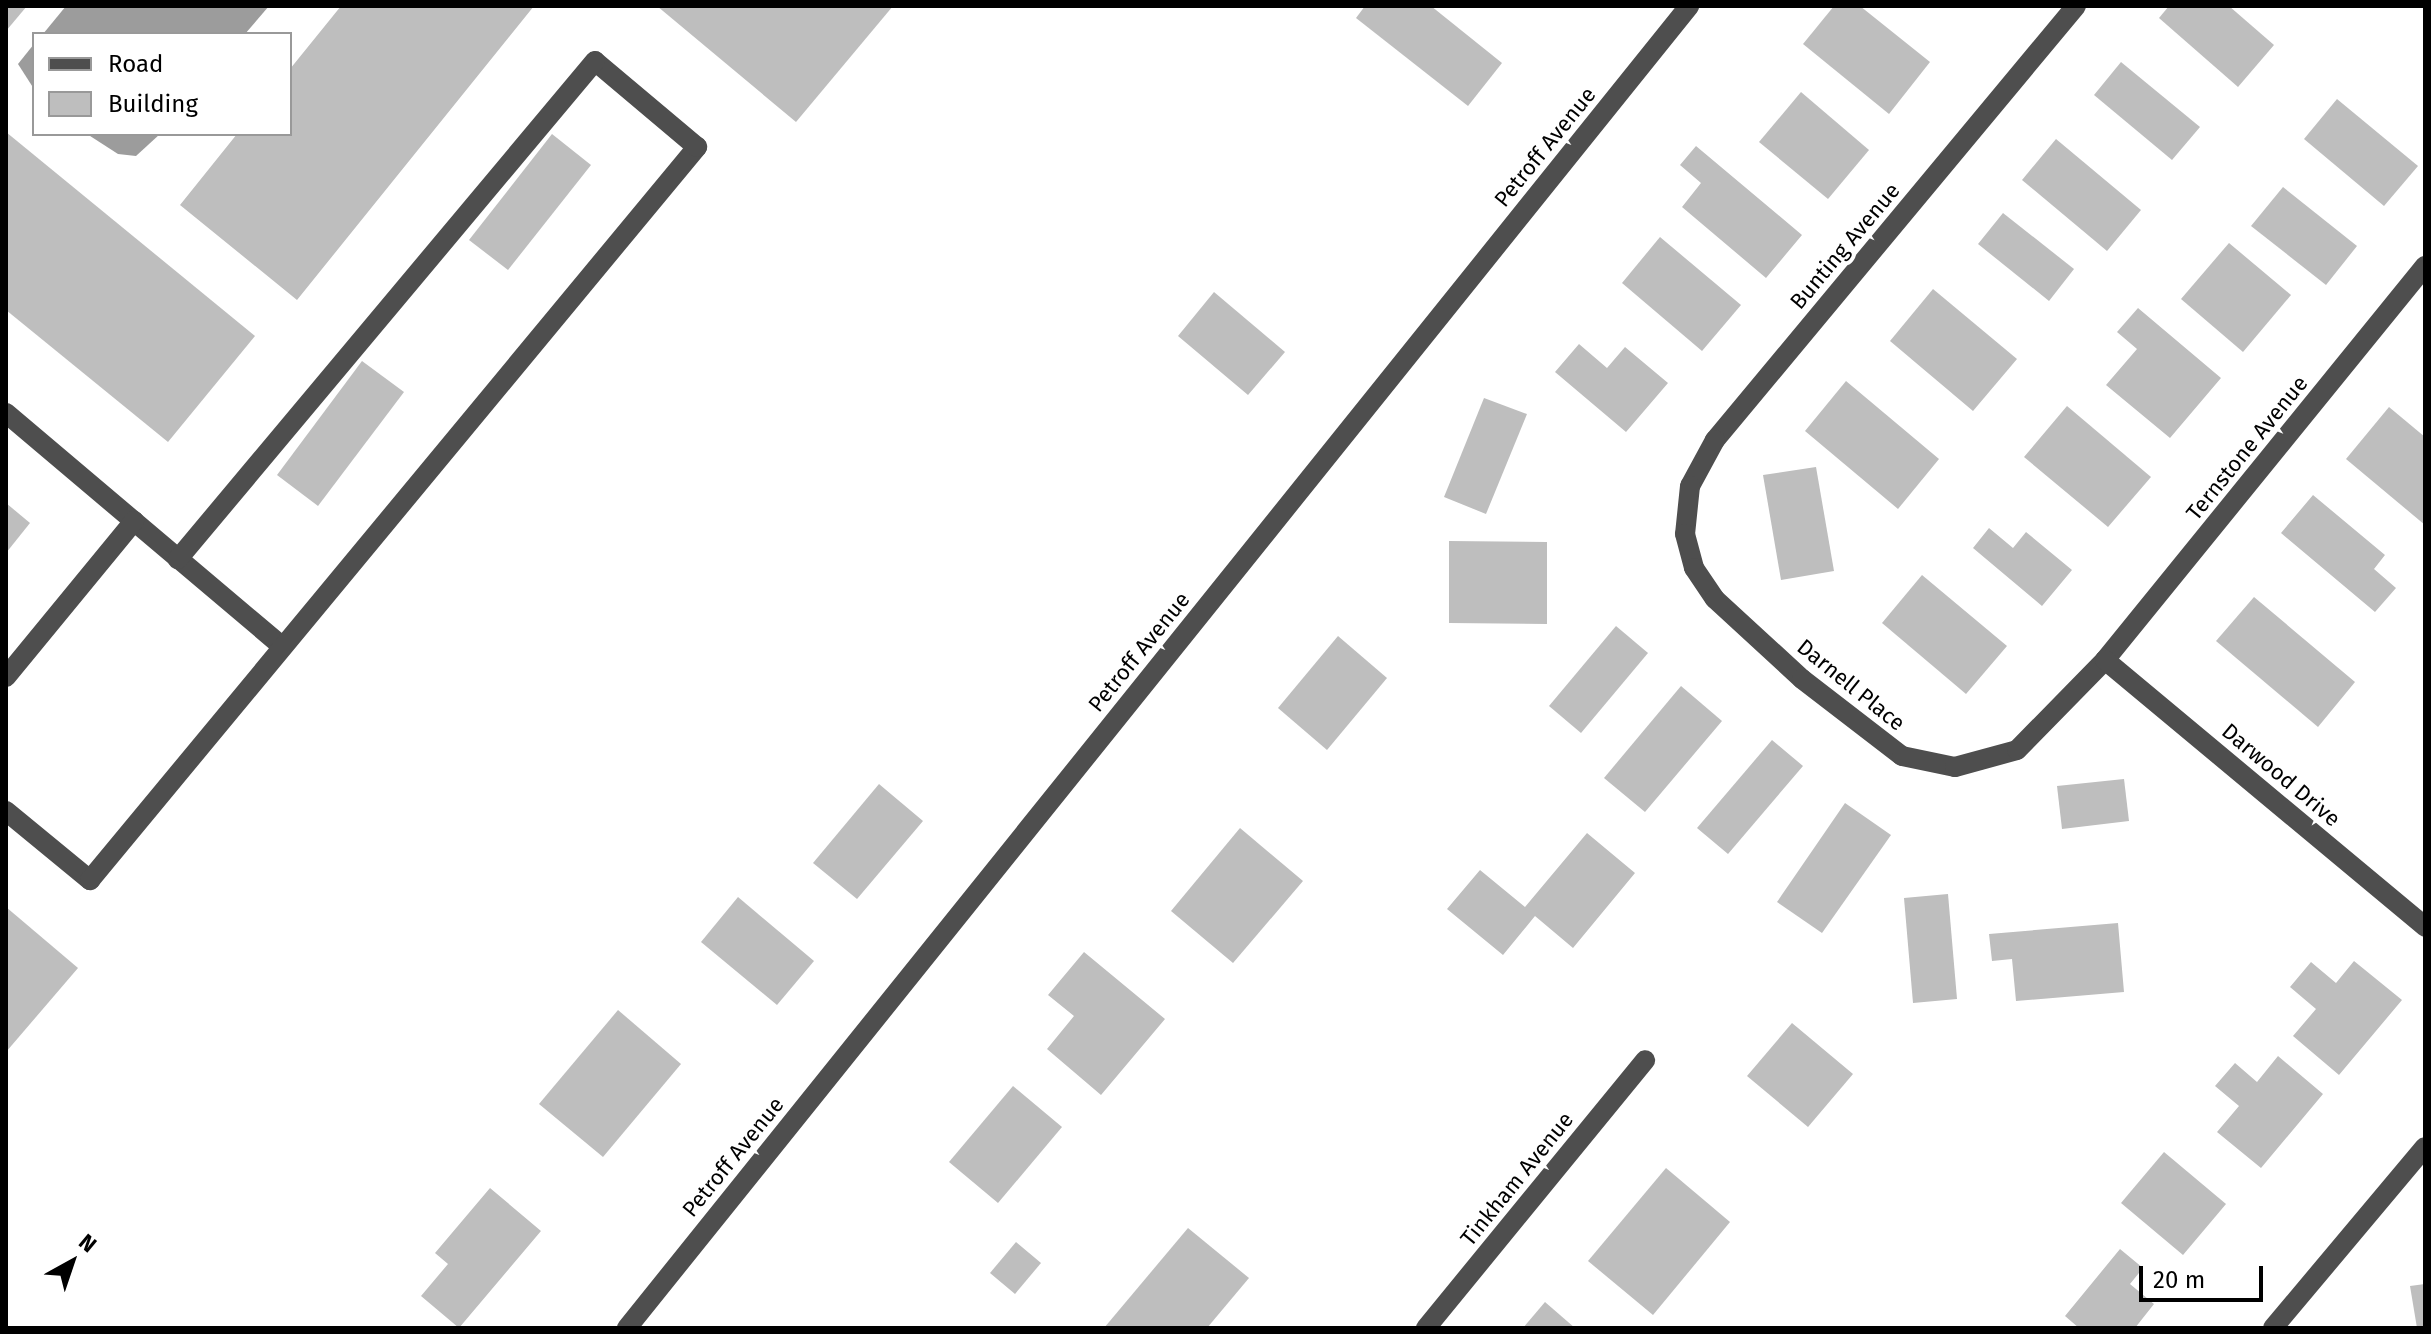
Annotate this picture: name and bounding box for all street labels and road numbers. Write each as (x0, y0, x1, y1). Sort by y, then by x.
street label: Petroff Avenue (1489, 82, 1601, 212)
street label: Bunting Avenue (1785, 178, 1905, 314)
street label: Ternstone Avenue (2181, 371, 2313, 525)
street label: Petroff Avenue (1083, 587, 1195, 717)
street label: Darnell Place (1792, 634, 1910, 736)
street label: Darwood Drive (2216, 718, 2346, 832)
street label: Petroff Avenue (677, 1092, 789, 1222)
street label: Tinkham Avenue (1455, 1107, 1579, 1251)

